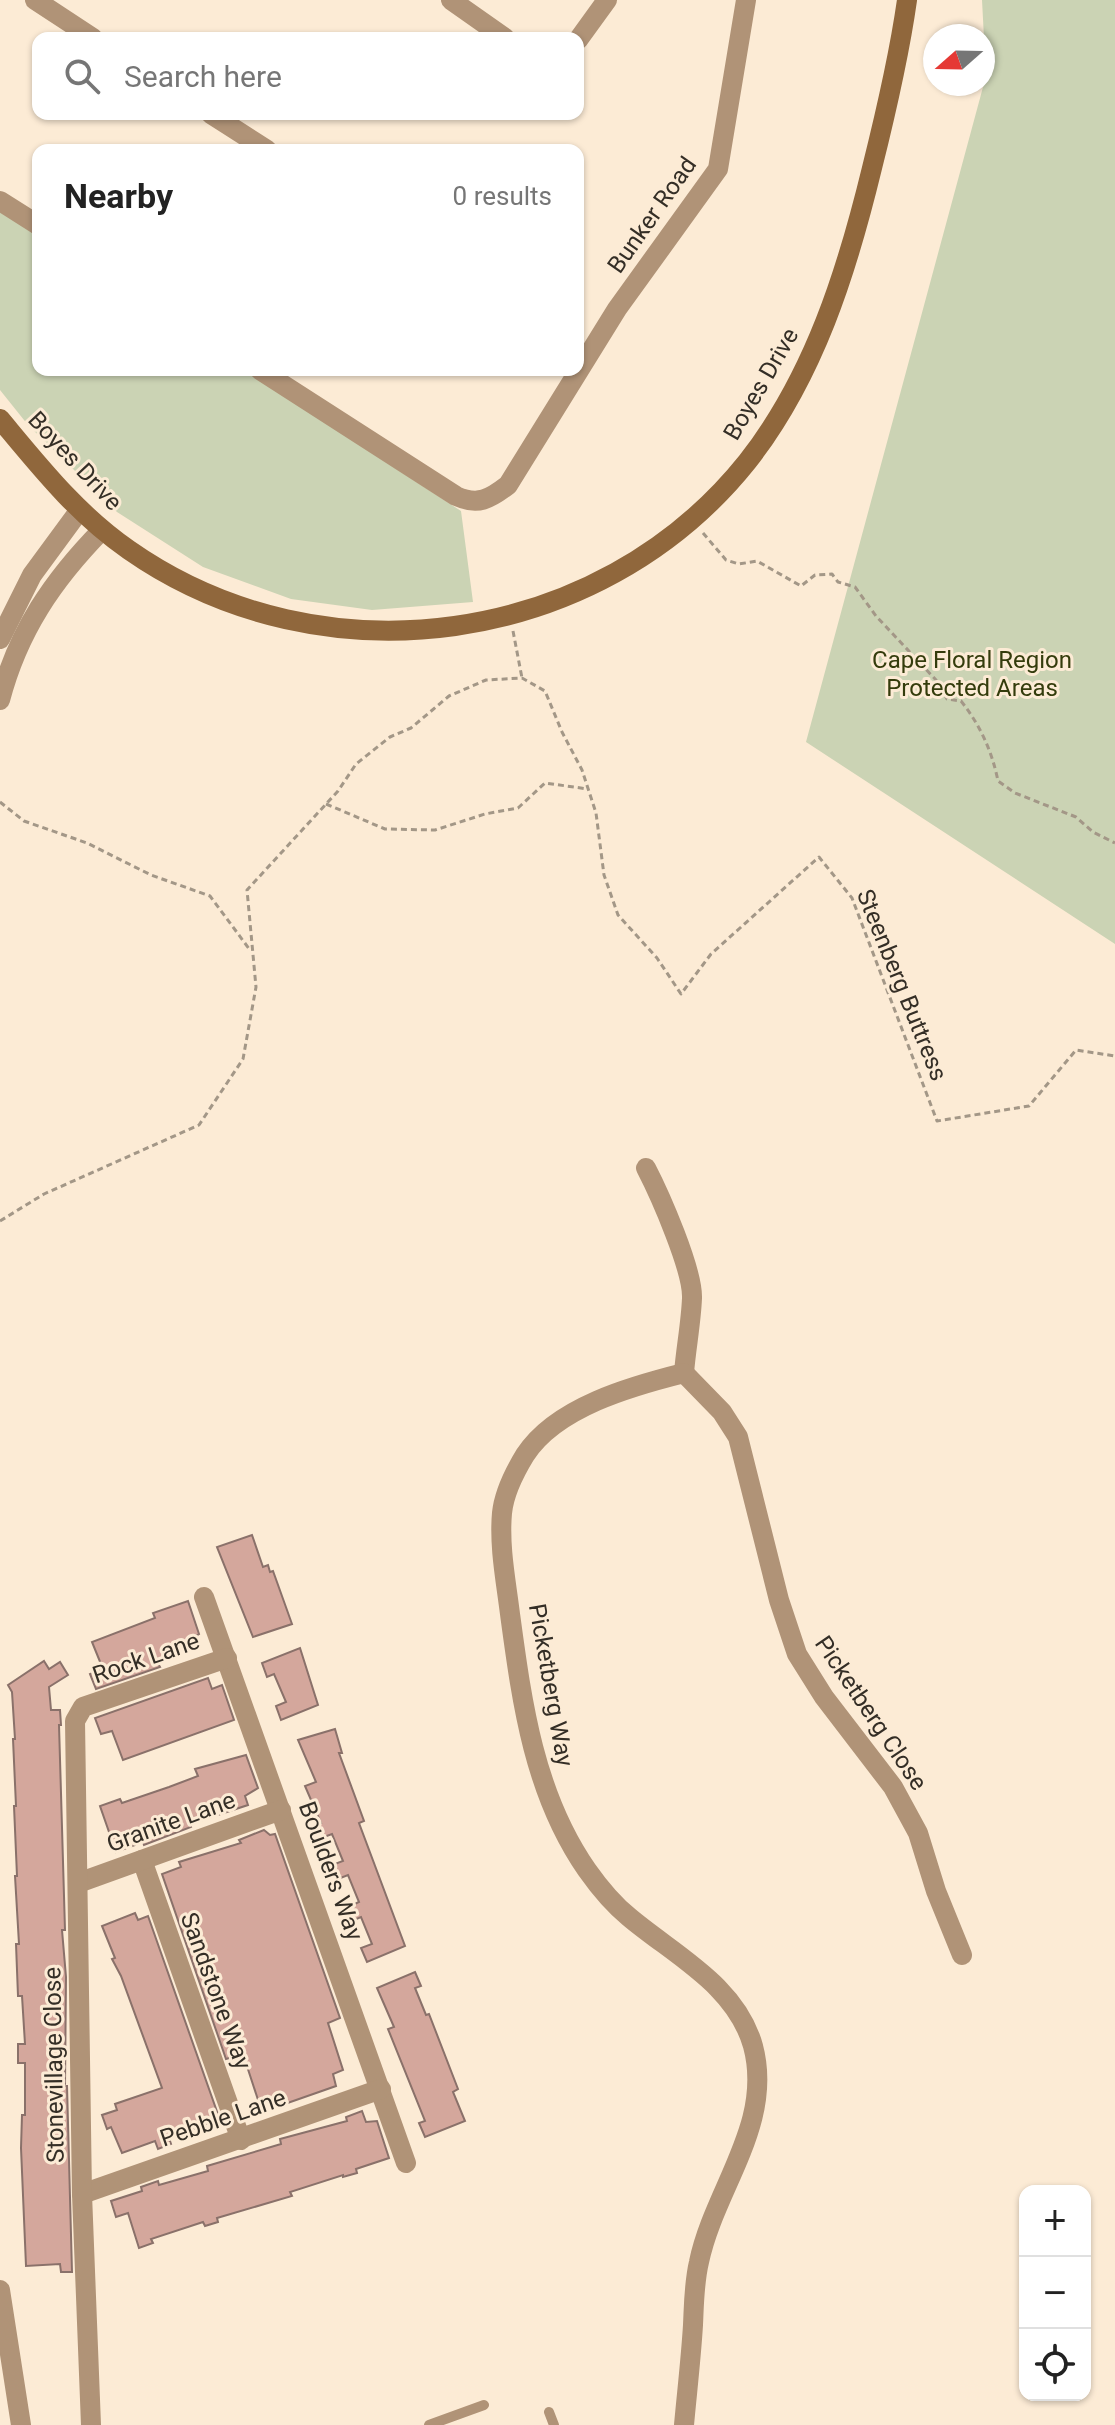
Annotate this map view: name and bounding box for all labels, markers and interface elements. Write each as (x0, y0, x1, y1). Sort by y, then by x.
north arrow (923, 24, 995, 96)
search box (32, 32, 584, 120)
icon: search (60, 54, 104, 98)
text: Search here (124, 59, 282, 94)
street label: Bunker Road (602, 152, 702, 278)
text: Nearby (64, 176, 173, 216)
text: 0 results (453, 181, 552, 211)
street label: Boyes Drive (718, 323, 804, 445)
street label: Boyes Drive (22, 406, 128, 516)
park label: Cape Floral Region Protected Areas (872, 646, 1072, 702)
street label: Steenberg Buttress (851, 885, 953, 1085)
street label: Picketberg Way (523, 1601, 579, 1769)
street label: Rock Lane (89, 1627, 203, 1689)
street label: Picketberg Close (809, 1631, 933, 1795)
street label: Granite Lane (103, 1786, 239, 1858)
street label: Boulders Way (293, 1798, 369, 1945)
street label: Sandstone Way (175, 1909, 258, 2074)
street label: Stonevillage Close (38, 1967, 70, 2163)
street label: Pebble Lane (156, 2083, 290, 2153)
map controls (1019, 2185, 1091, 2401)
button: + (1019, 2185, 1091, 2257)
button: − (1019, 2257, 1091, 2329)
button: locate (1019, 2329, 1091, 2401)

